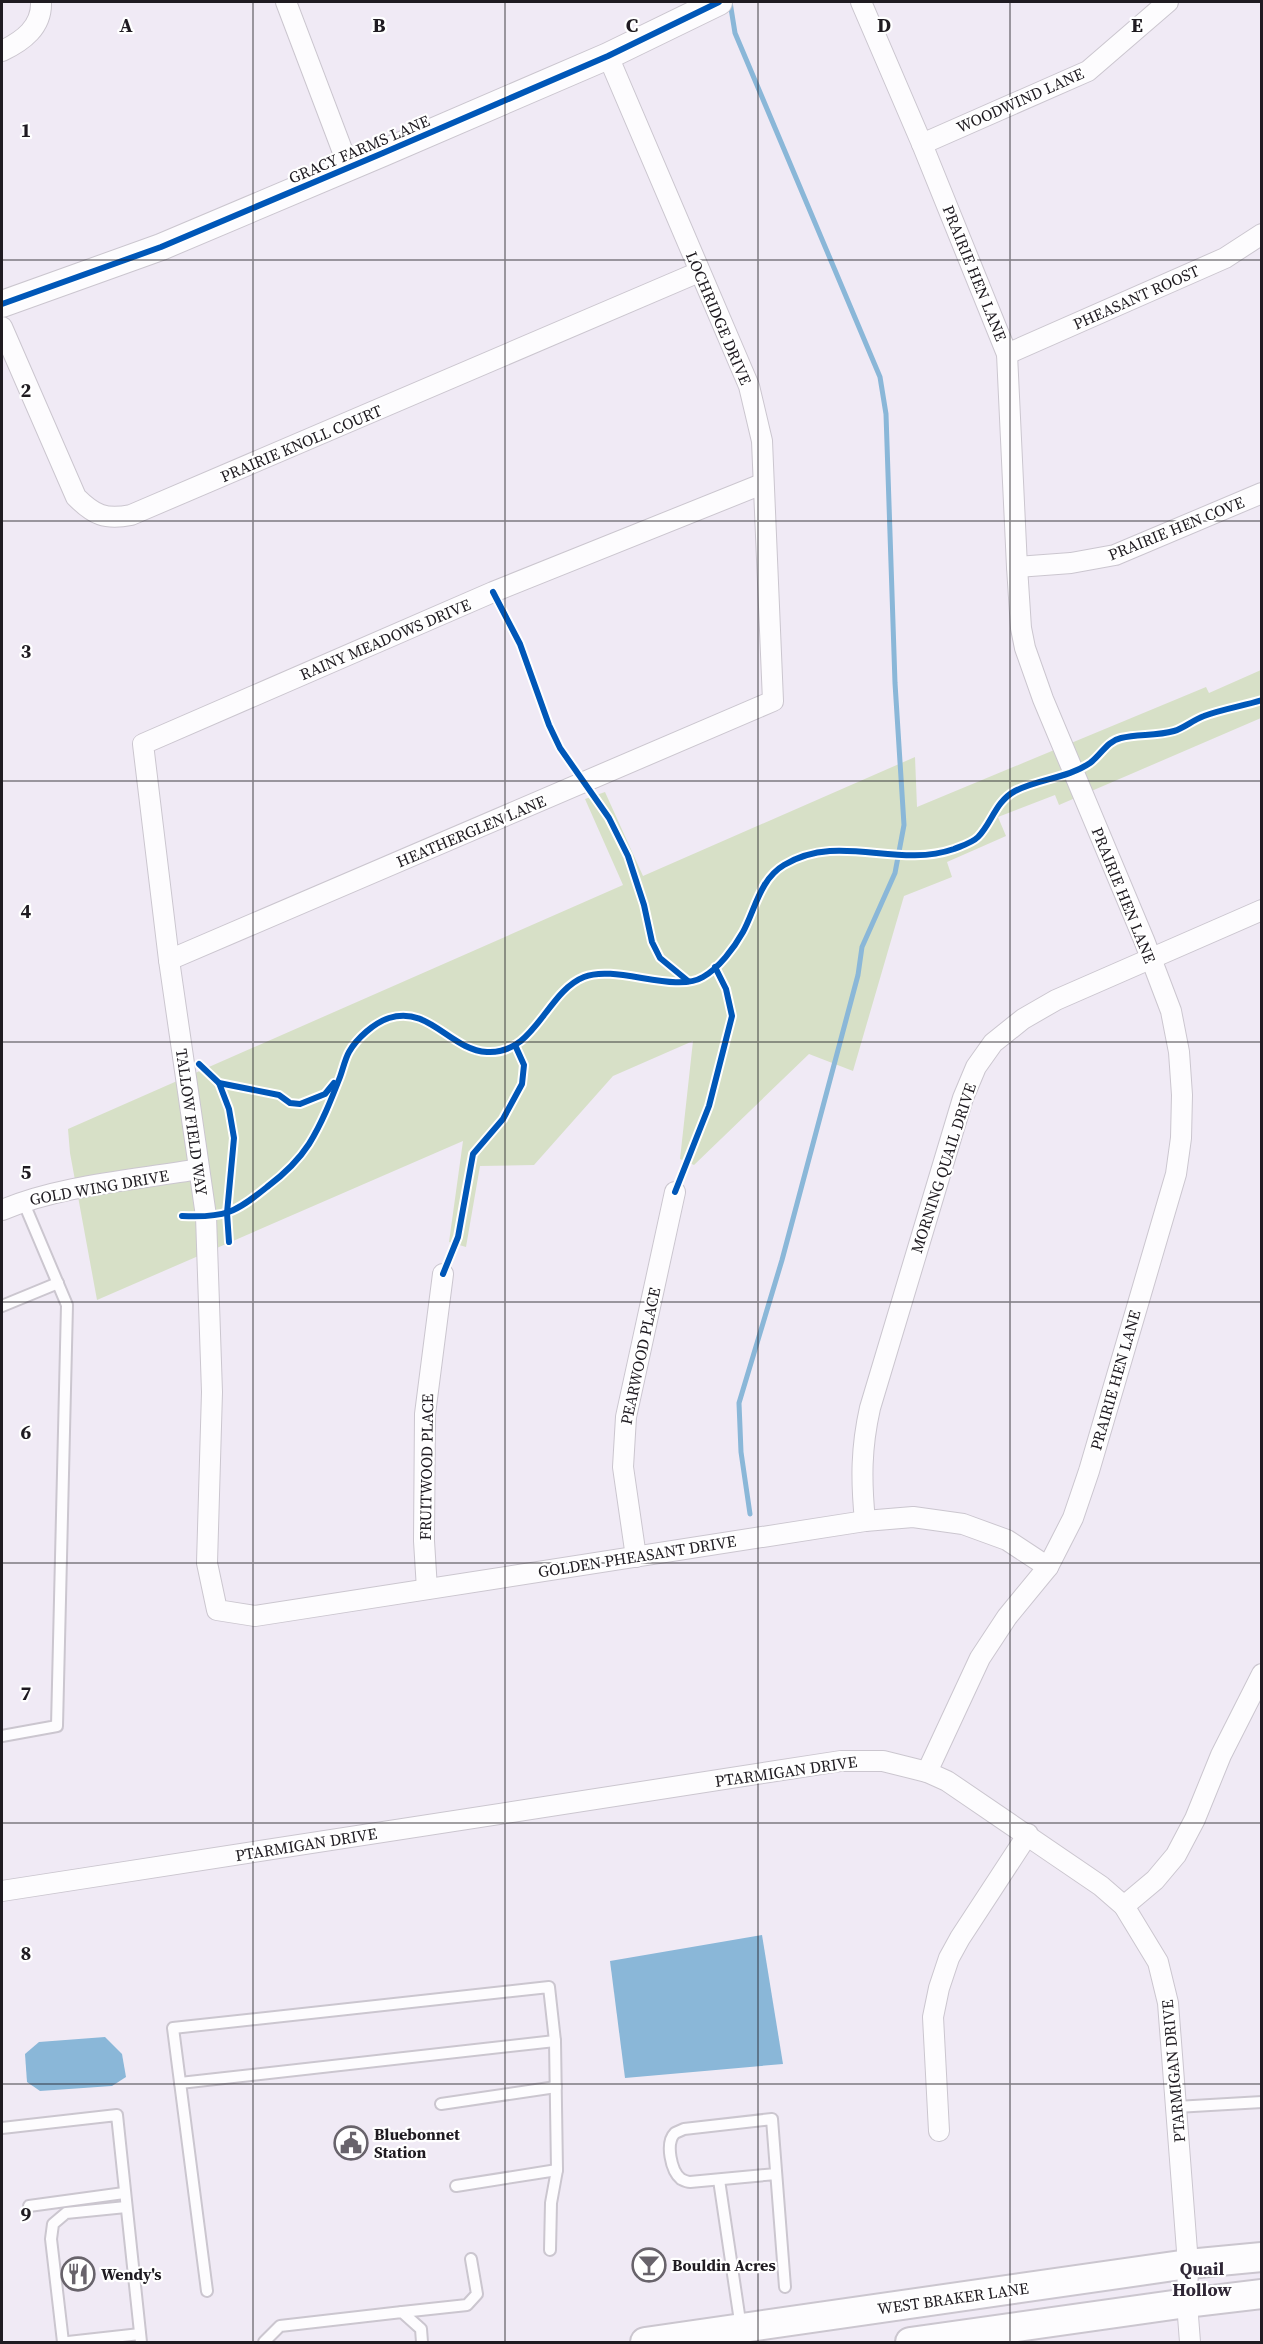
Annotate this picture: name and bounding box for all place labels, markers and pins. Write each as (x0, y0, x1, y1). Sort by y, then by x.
place label: Bluebonnet Station (374, 2123, 460, 2163)
public building icon: Bluebonnet Station (333, 2125, 369, 2161)
bar icon: Bouldin Acres (631, 2247, 667, 2283)
place label: Bouldin Acres (672, 2254, 776, 2276)
restaurant icon: Wendy's (60, 2256, 96, 2292)
place label: Wendy's (101, 2263, 162, 2285)

